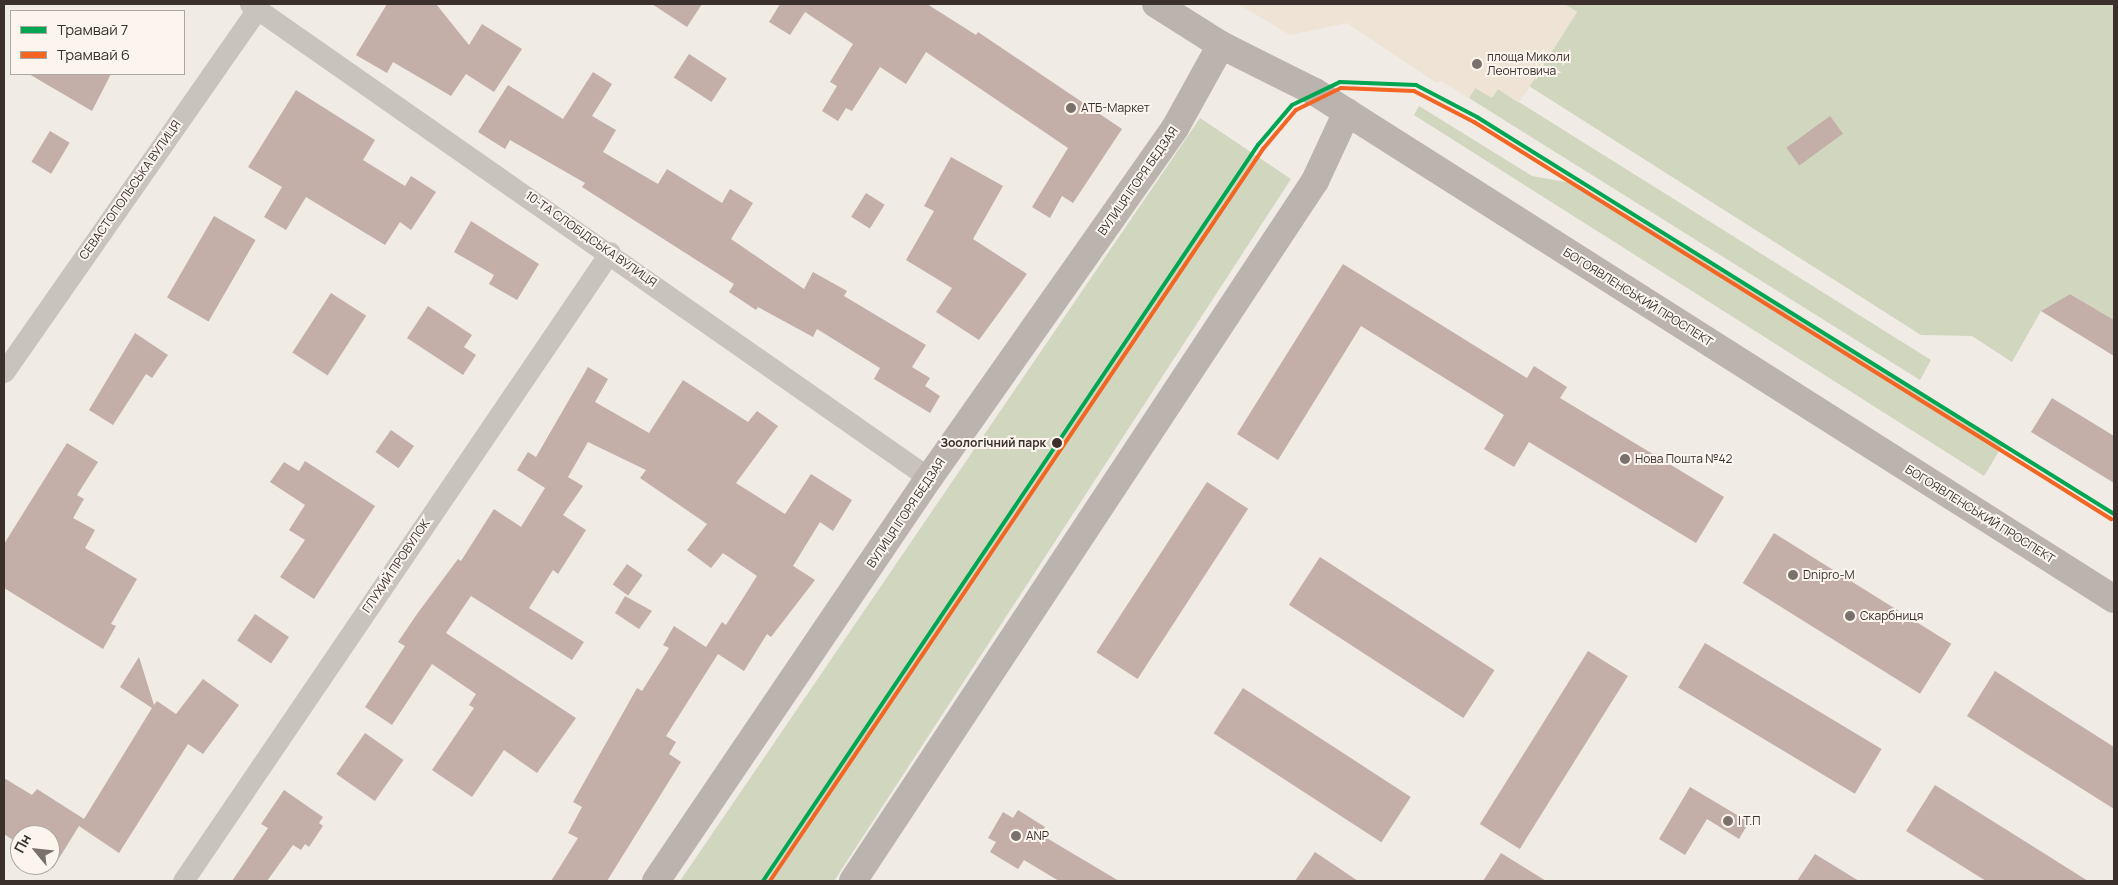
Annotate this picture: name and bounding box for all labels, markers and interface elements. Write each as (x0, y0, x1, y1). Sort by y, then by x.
legend (10, 10, 185, 75)
text: Трамвай 7 (57, 19, 128, 40)
text: Трамвай 6 (57, 44, 130, 65)
place label: площа Миколи Леонтовича (1487, 50, 1570, 78)
marker: площа Миколи Леонтовича (1471, 58, 1483, 70)
place label: АТБ-Маркет (1081, 101, 1150, 115)
marker: АТБ-Маркет (1065, 102, 1077, 114)
street label: СЕВАСТОПОЛЬСЬКА ВУЛИЦЯ (76, 118, 184, 262)
street label: ВУЛИЦЯ ІГОРЯ БЕДЗАЯ (1095, 124, 1181, 238)
street label: 10-ТА СЛОБІДСЬКА ВУЛИЦЯ (523, 188, 659, 290)
street label: БОГОЯВЛЕНСЬКИЙ ПРОСПЕКТ (1561, 245, 1715, 349)
place label: Зоологічний парк (940, 436, 1046, 450)
marker: Зоологічний парк (1050, 436, 1064, 450)
place label: Нова Пошта №42 (1635, 452, 1732, 466)
marker: Нова Пошта №42 (1619, 453, 1631, 465)
street label: ВУЛИЦЯ ІГОРЯ БЕДЗАЯ (864, 455, 948, 571)
street label: БОГОЯВЛЕНСЬКИЙ ПРОСПЕКТ (1903, 462, 2057, 566)
street label: ГЛУХИЙ ПРОВУЛОК (359, 516, 433, 616)
place label: Dnipro-M (1803, 568, 1855, 582)
marker: Dnipro-M (1787, 569, 1799, 581)
place label: Скарбниця (1860, 609, 1923, 623)
marker: Скарбниця (1844, 610, 1856, 622)
place label: І Т.П (1738, 814, 1760, 828)
marker: І Т.П (1722, 815, 1734, 827)
north arrow (10, 825, 60, 875)
place label: ANP (1026, 829, 1049, 843)
text: Пн (9, 830, 35, 856)
marker: ANP (1010, 830, 1022, 842)

